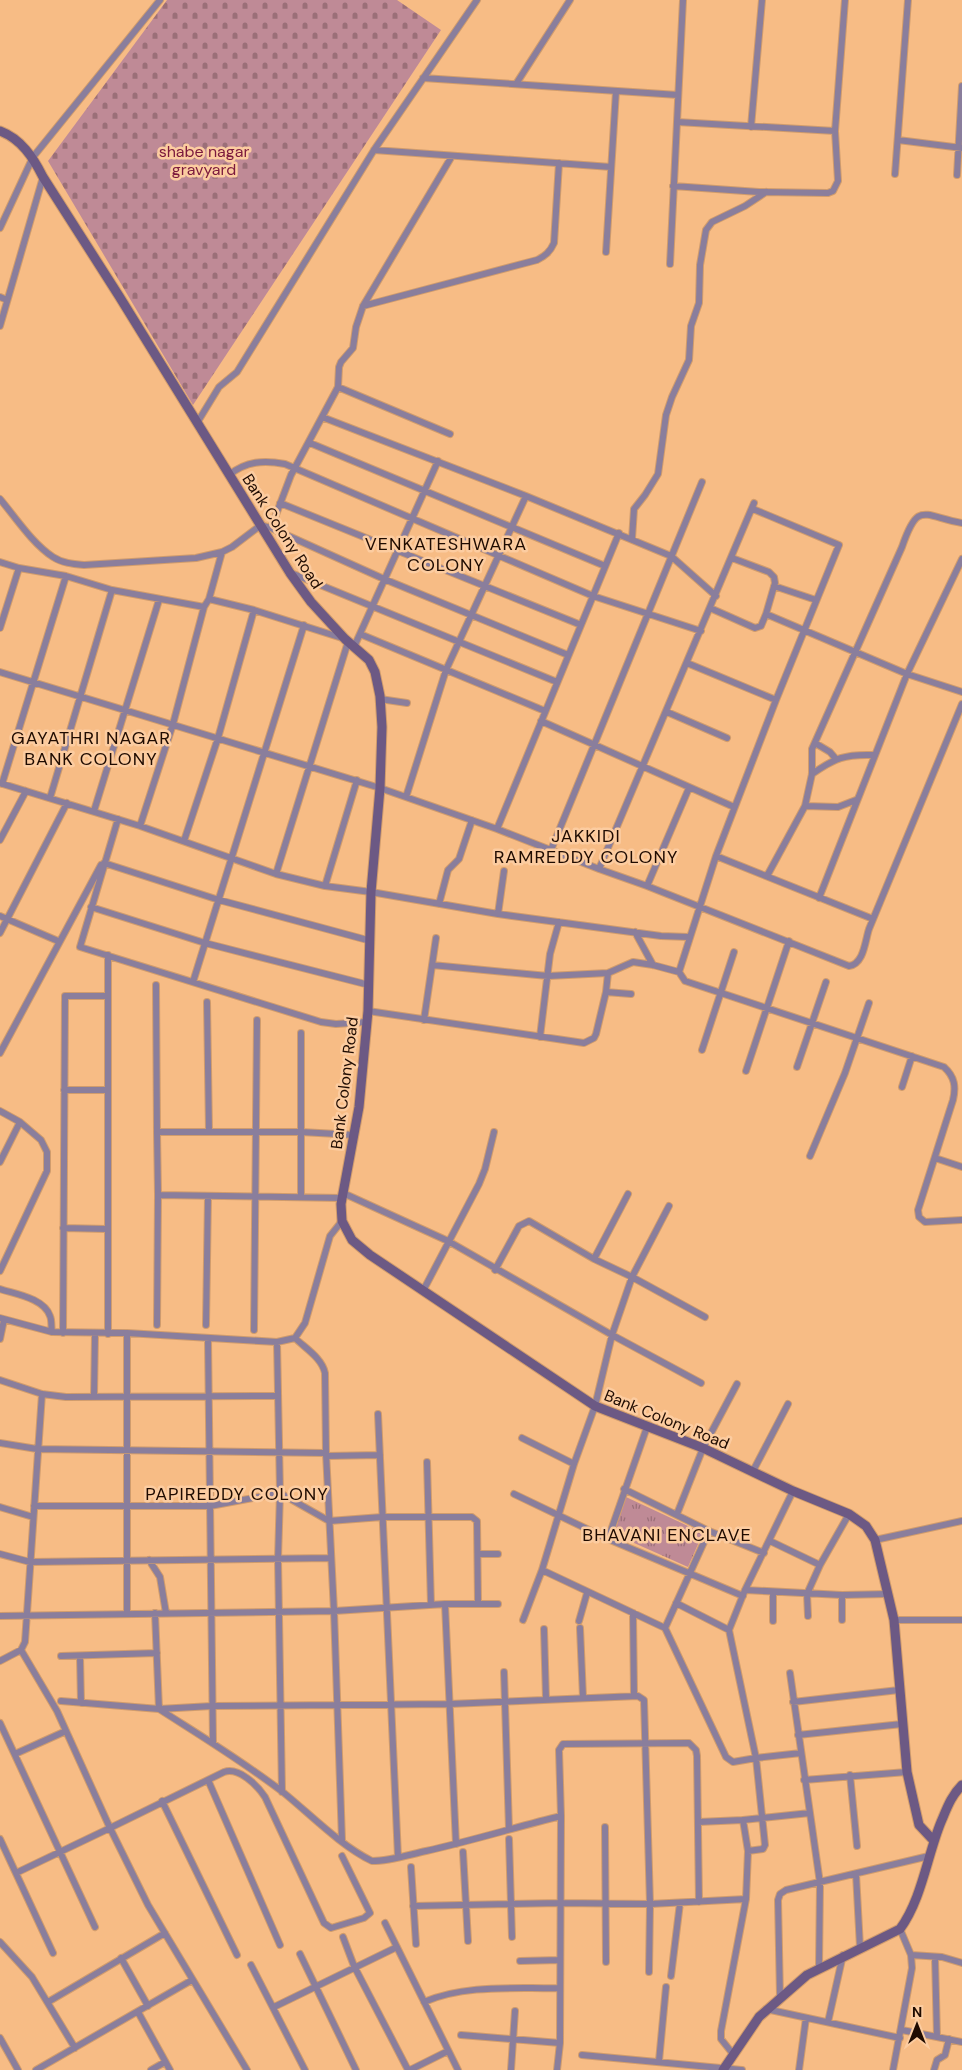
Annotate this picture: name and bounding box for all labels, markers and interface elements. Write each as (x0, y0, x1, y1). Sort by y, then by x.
park label: shabe nagar gravyard (159, 141, 249, 180)
street label: Bank Colony Road (237, 470, 328, 593)
district label: VENKATESHWARA COLONY (365, 532, 527, 577)
district label: GAYATHRI NAGAR BANK COLONY (11, 726, 171, 771)
district label: JAKKIDI RAMREDDY COLONY (494, 824, 678, 869)
street label: Bank Colony Road (326, 1016, 363, 1150)
street label: Bank Colony Road (601, 1385, 733, 1454)
district label: PAPIREDDY COLONY (145, 1482, 329, 1506)
district label: BHAVANI ENCLAVE (582, 1523, 752, 1547)
north arrow (892, 2000, 942, 2050)
text: N (912, 2003, 922, 2021)

